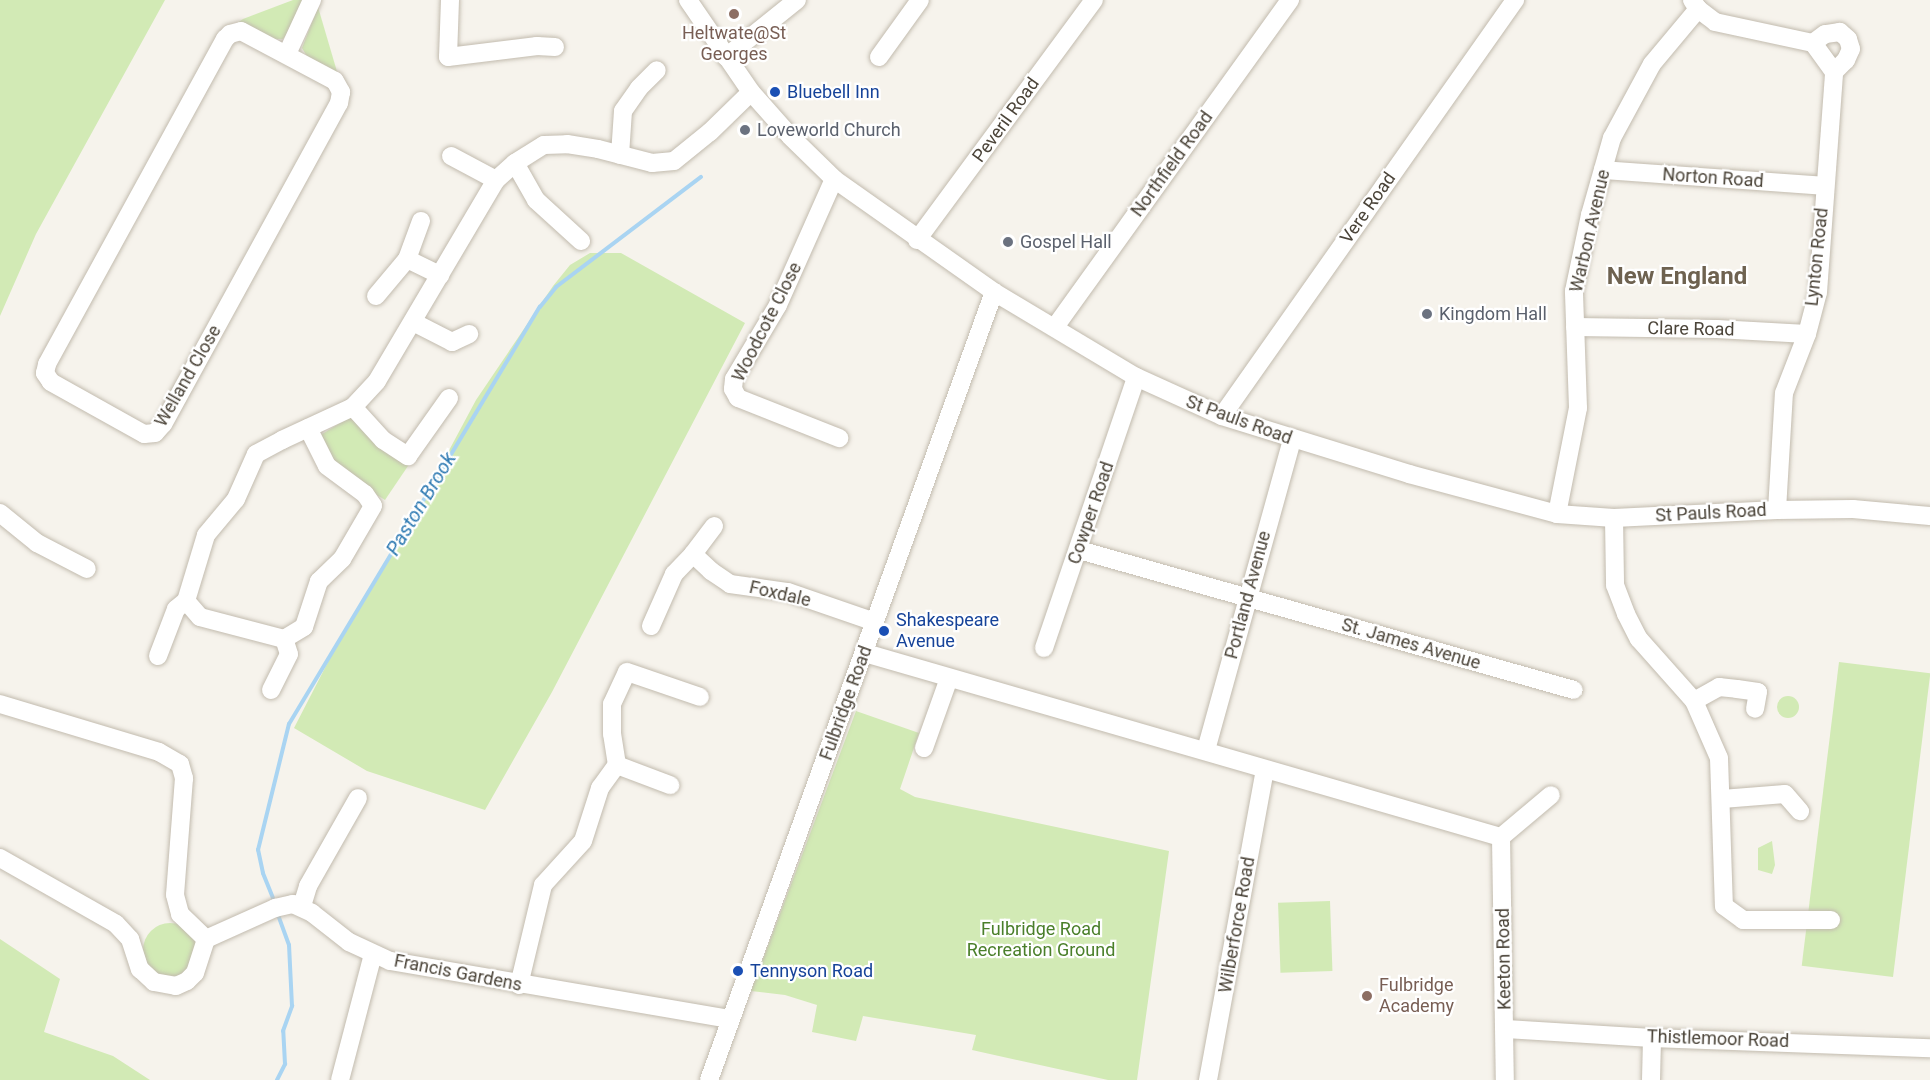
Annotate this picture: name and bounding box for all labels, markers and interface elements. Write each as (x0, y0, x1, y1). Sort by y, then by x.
marker: Heltwate@St Georges (727, 7, 741, 21)
place label: Heltwate@St Georges (682, 23, 786, 66)
street label: Peveril Road (968, 73, 1044, 167)
place label: Bluebell Inn (787, 81, 880, 103)
marker: Bluebell Inn (768, 85, 782, 99)
street label: Northfield Road (1126, 107, 1218, 221)
place label: Loveworld Church (757, 119, 901, 141)
marker: Loveworld Church (738, 123, 752, 137)
street label: Norton Road (1662, 164, 1764, 192)
street label: Vere Road (1336, 168, 1400, 248)
street label: Warbon Avenue (1565, 168, 1615, 294)
street label: Lynton Road (1801, 207, 1833, 307)
place label: Gospel Hall (1020, 231, 1112, 253)
marker: Gospel Hall (1001, 235, 1015, 249)
street label: Woodcote Close (728, 259, 806, 385)
district label: New England (1607, 263, 1747, 291)
place label: Kingdom Hall (1439, 303, 1547, 325)
marker: Kingdom Hall (1420, 307, 1434, 321)
street label: Clare Road (1647, 317, 1735, 341)
street label: Welland Close (150, 321, 226, 431)
street label: St Pauls Road (1183, 391, 1295, 449)
water label: Paston Brook (381, 448, 461, 560)
street label: Cowper Road (1063, 459, 1119, 567)
street label: St Pauls Road (1655, 499, 1767, 527)
street label: Portland Avenue (1221, 529, 1275, 661)
street label: Foxdale (747, 576, 813, 612)
place label: Shakespeare Avenue (896, 610, 999, 652)
street label: St. James Avenue (1339, 614, 1483, 674)
marker: Shakespeare Avenue (877, 624, 891, 638)
street label: Fulbridge Road (815, 643, 877, 763)
street label: Wilberforce Road (1214, 855, 1260, 995)
street label: Keeton Road (1492, 908, 1516, 1010)
park label: Fulbridge Road Recreation Ground (967, 919, 1115, 962)
street label: Francis Gardens (392, 950, 524, 996)
place label: Tennyson Road (750, 960, 873, 982)
marker: Tennyson Road (731, 964, 745, 978)
place label: Fulbridge Academy (1379, 975, 1454, 1018)
marker: Fulbridge Academy (1360, 989, 1374, 1003)
street label: Thistlemoor Road (1647, 1026, 1789, 1052)

